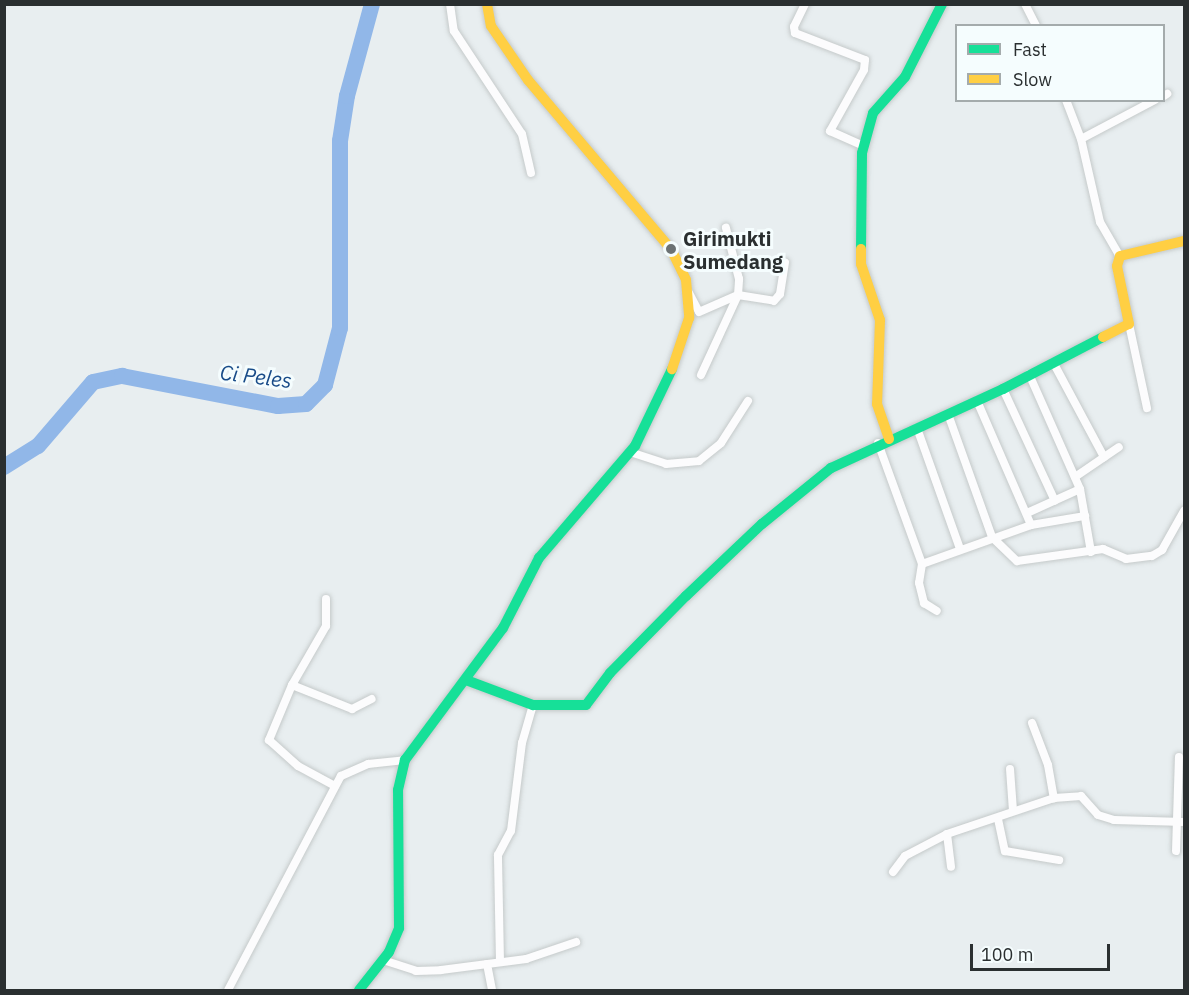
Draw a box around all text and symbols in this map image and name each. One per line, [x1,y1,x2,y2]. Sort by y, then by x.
legend [955,24,1165,102]
text: Fast [1013,38,1047,61]
text: Slow [1013,68,1052,91]
place label: Girimukti Sumedang [683,226,783,273]
marker: Girimukti Sumedang [664,242,678,256]
water label: Ci Peles [219,359,293,393]
scale bar [973,932,1112,970]
text: 100 m [981,943,1033,966]

